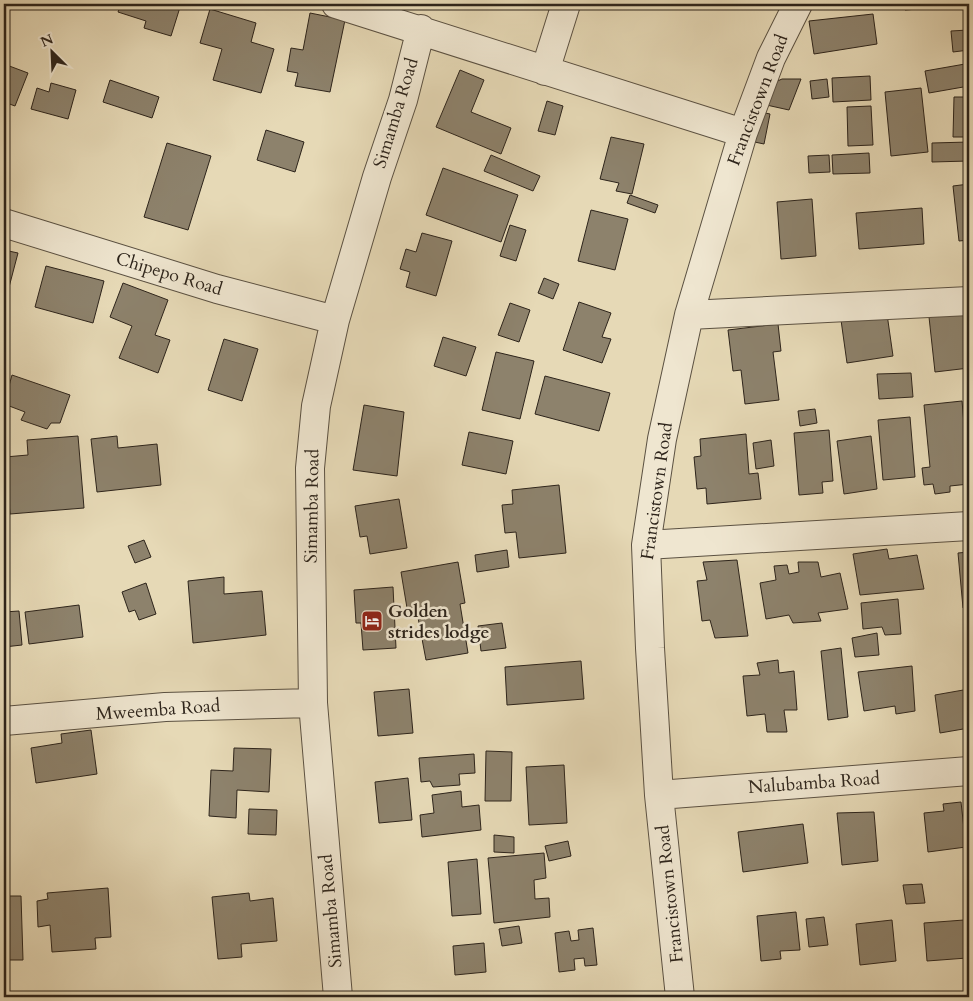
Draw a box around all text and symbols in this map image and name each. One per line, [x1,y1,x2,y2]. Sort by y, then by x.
north arrow [28,28,78,78]
text: N [37,29,56,52]
street label: Francistown Road [721,30,795,169]
street label: Simamba Road [367,54,425,171]
street label: Chipepo Road [113,246,226,302]
street label: Francistown Road [635,420,679,561]
street label: Simamba Road [299,448,326,563]
place label: Golden strides lodge [388,599,490,645]
hotel icon: Golden strides lodge [360,609,384,633]
street label: Mweemba Road [95,693,222,727]
street label: Nalubamba Road [747,766,881,800]
street label: Francistown Road [650,823,690,964]
street label: Simamba Road [314,853,348,969]

